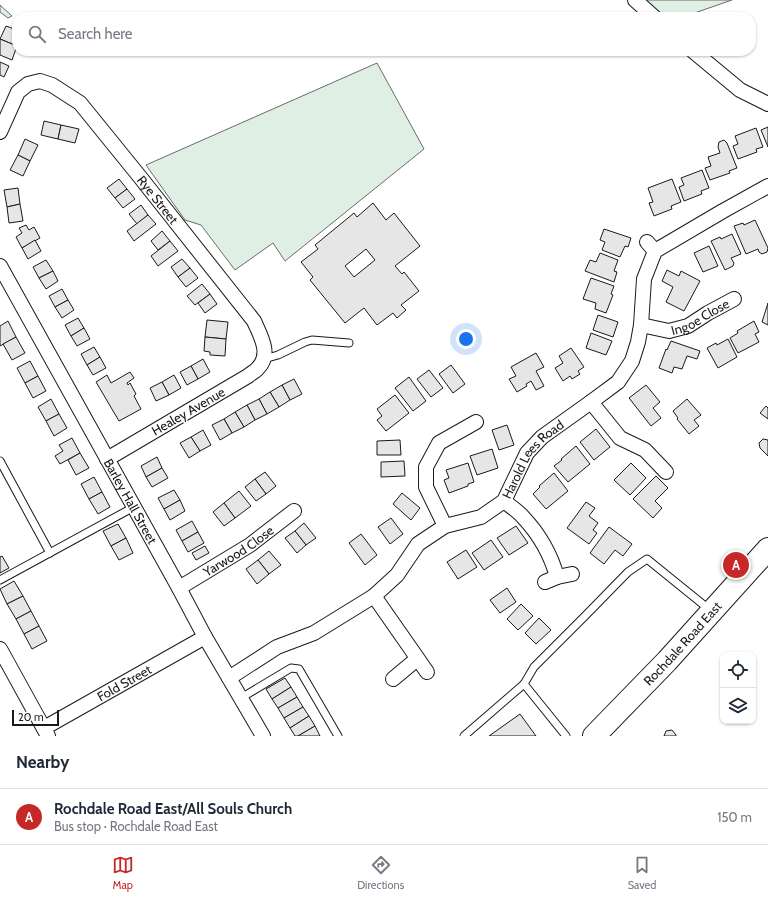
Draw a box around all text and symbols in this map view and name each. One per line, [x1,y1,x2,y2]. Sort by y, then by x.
search box [12,12,756,56]
icon: search [26,23,48,45]
text: Search here [58,25,133,43]
street label: Rye Street [134,172,182,227]
street label: Ingoe Close [669,295,732,338]
your location [456,329,476,349]
street label: Healey Avenue [148,383,228,438]
street label: Harold Lees Road [498,416,567,501]
street label: Barley Hall Street [101,456,161,547]
street label: Yarwood Close [199,522,277,580]
pin: A [723,550,749,580]
street label: Rochdale Road East [640,598,725,689]
map controls [720,652,756,724]
button: locate [720,652,756,688]
street label: Fold Street [94,661,155,704]
button: layers [720,688,756,724]
scale bar [12,708,59,727]
text: 20 m [18,710,44,724]
text: Nearby [16,752,69,772]
text: Rochdale Road East/All Souls Church [54,800,292,818]
text: A [25,809,33,825]
text: 150 m [717,809,752,825]
text: Bus stop · Rochdale Road East [54,818,218,834]
tab: Map [112,854,134,892]
tab: Directions [357,854,404,892]
tab: Saved [628,854,656,892]

